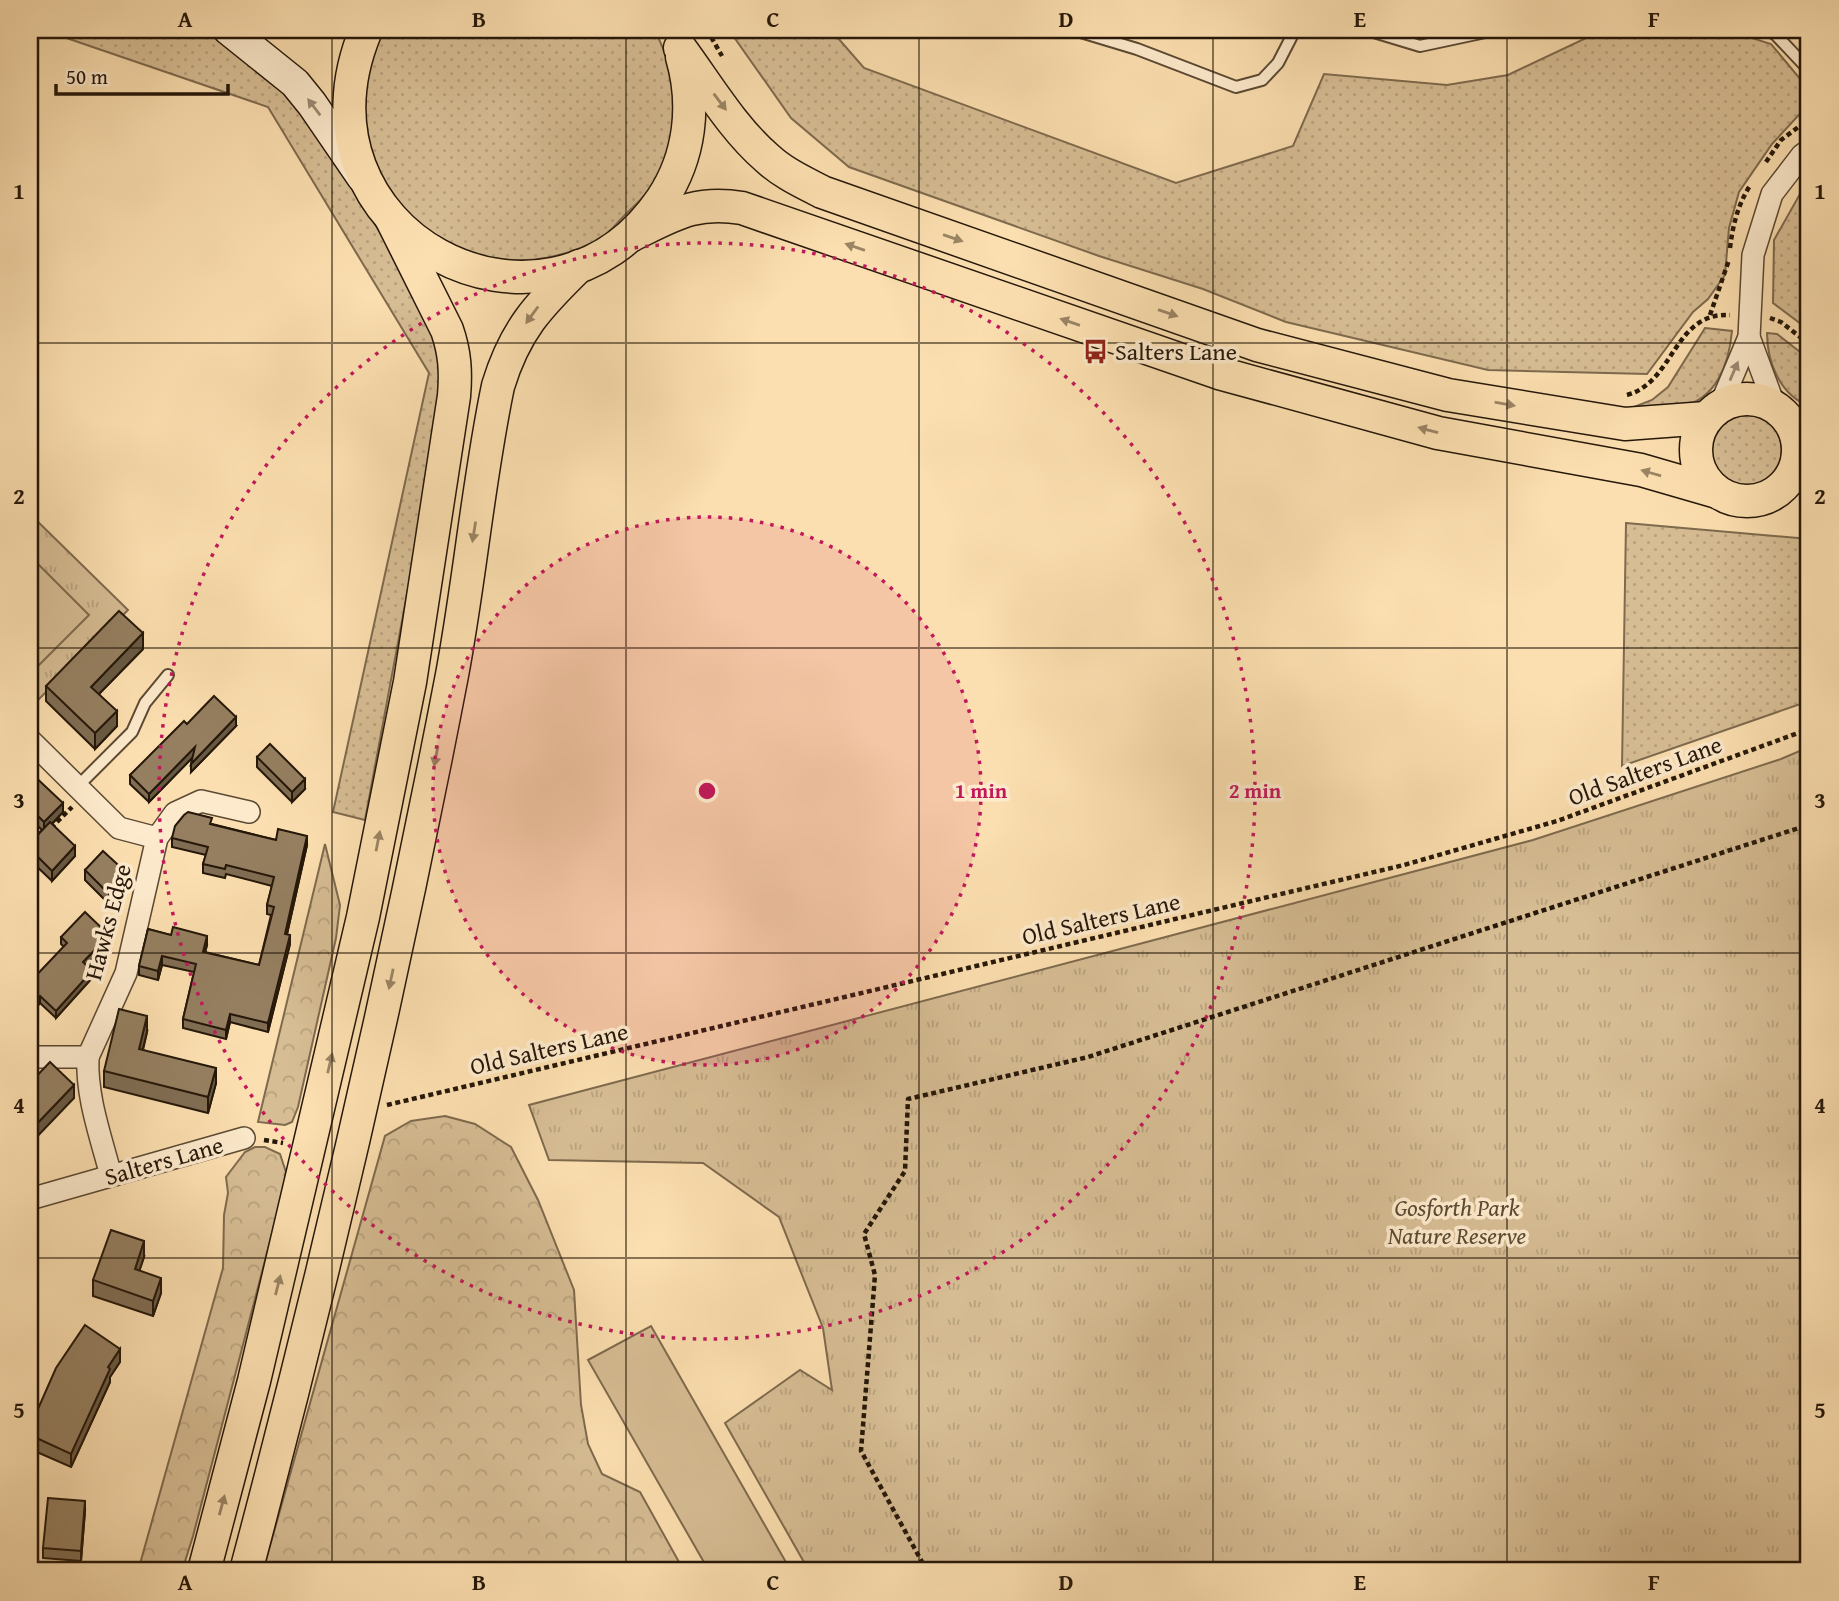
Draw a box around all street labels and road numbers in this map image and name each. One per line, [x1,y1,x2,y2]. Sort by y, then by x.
street label: Old Salters Lane [1563,726,1727,815]
street label: Hawks Edge [75,860,140,984]
street label: Old Salters Lane [1018,883,1183,954]
street label: Old Salters Lane [466,1013,631,1084]
street label: Salters Lane [100,1127,227,1194]

